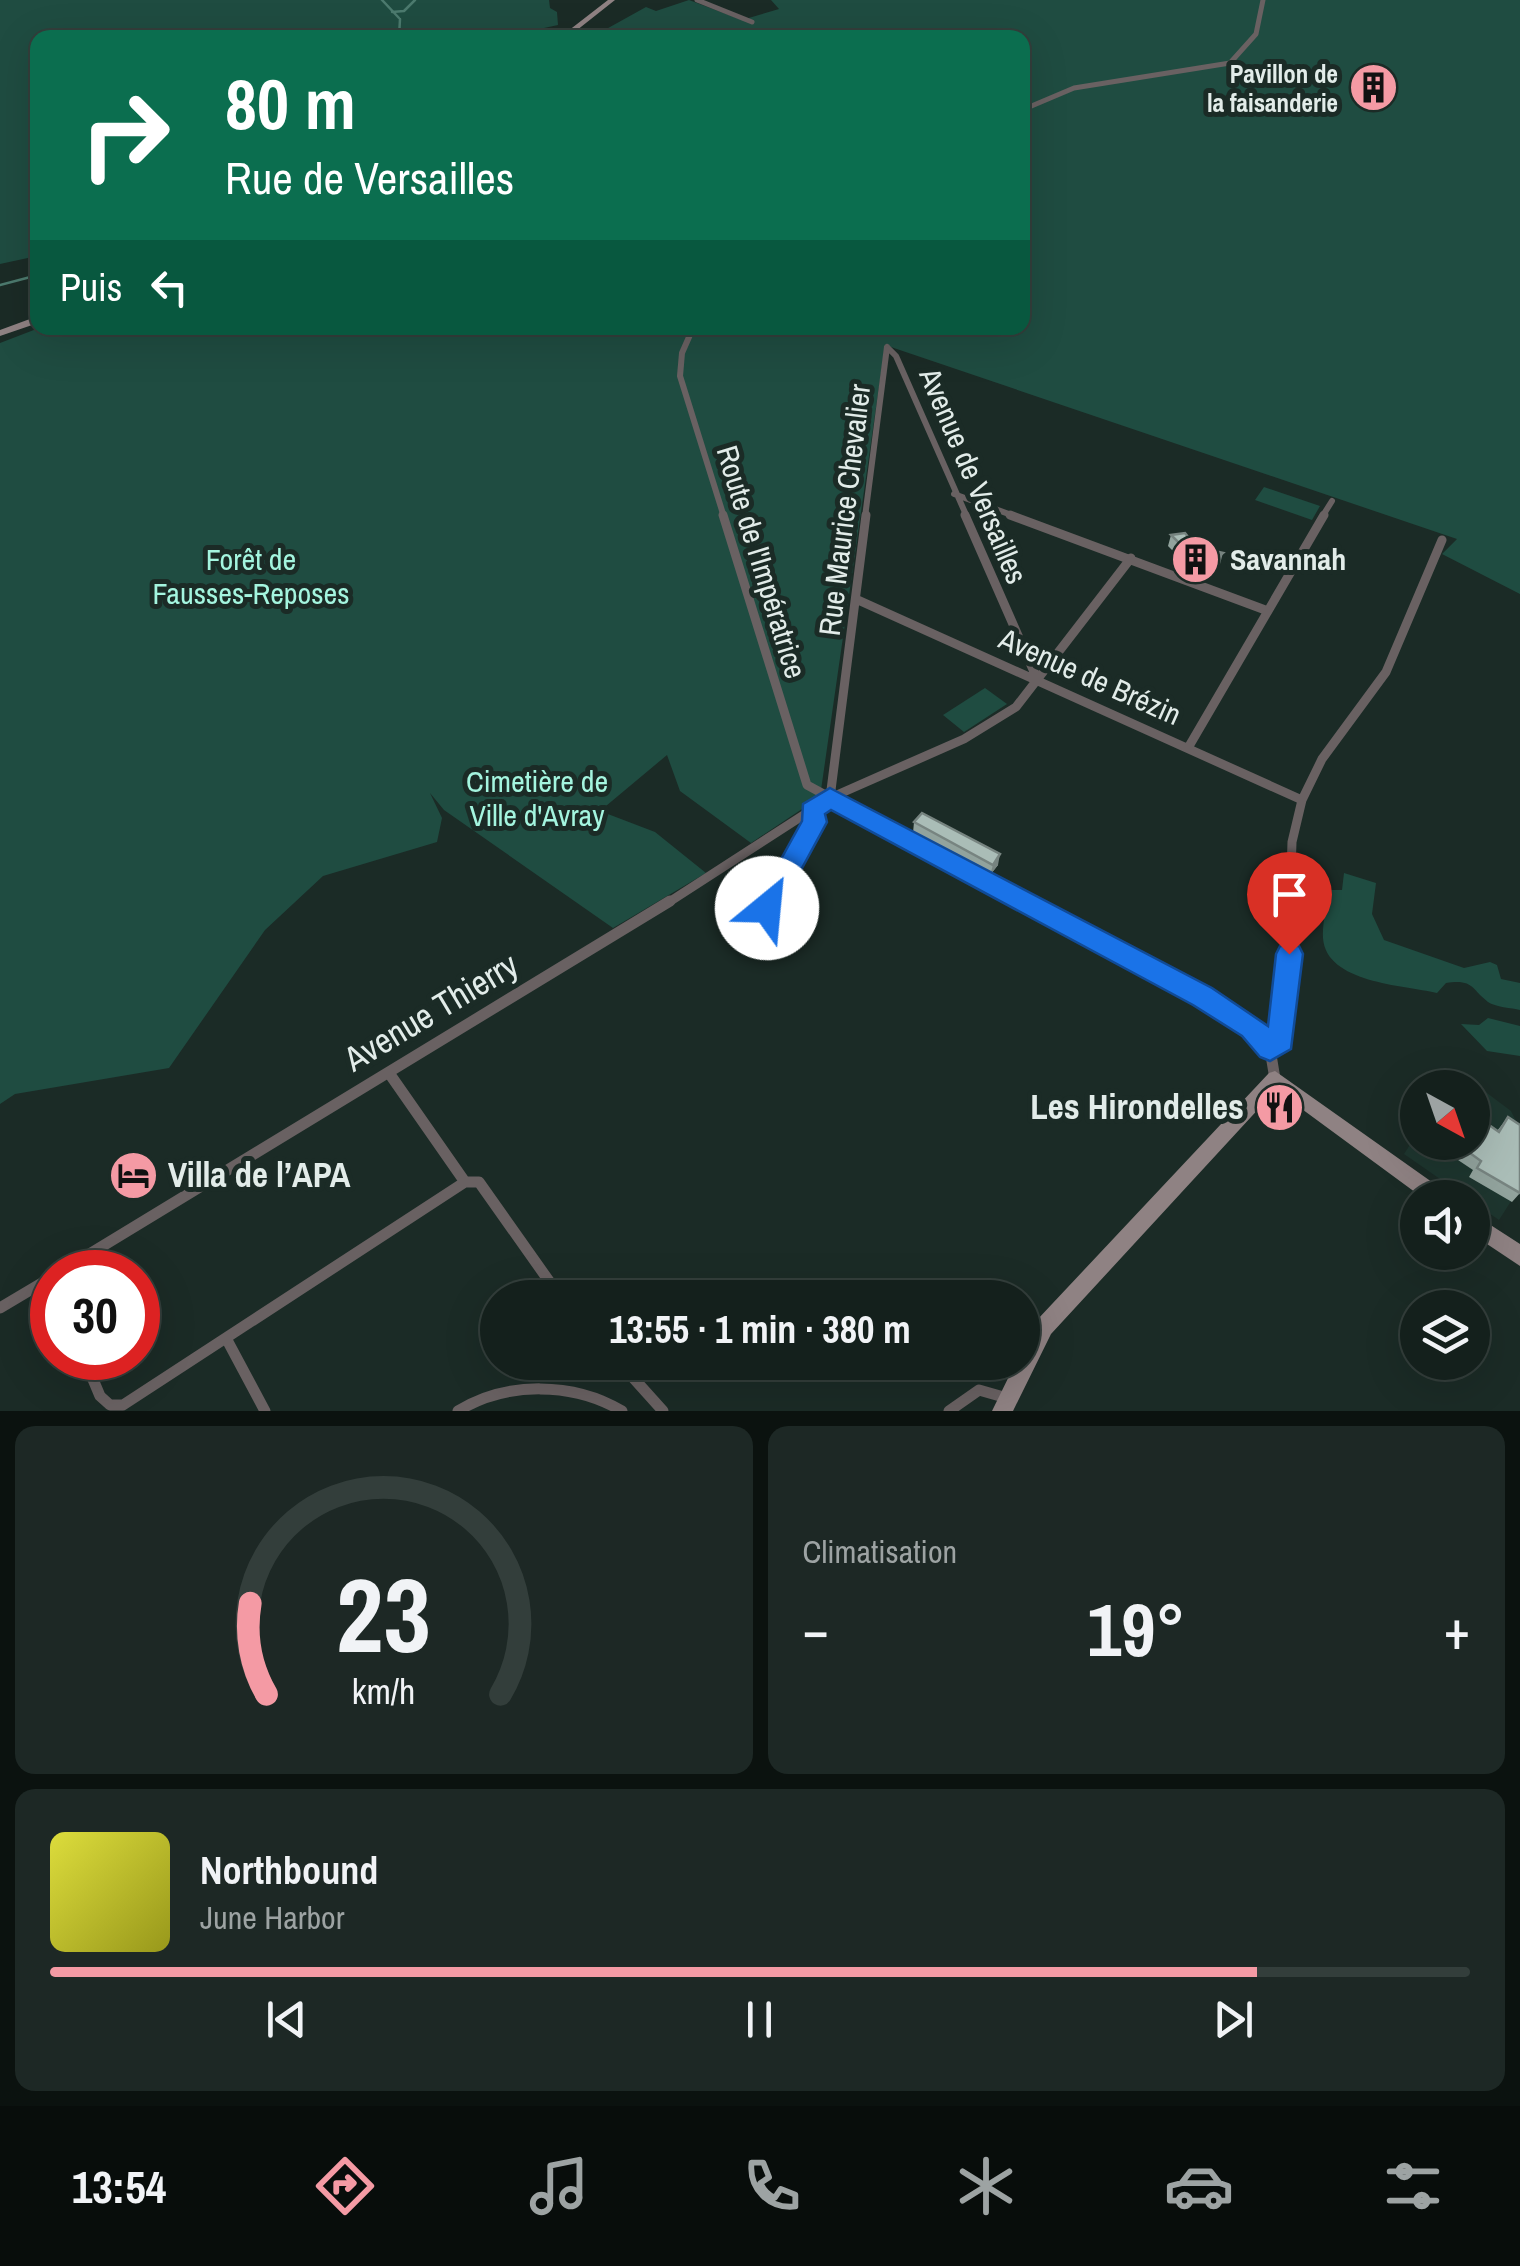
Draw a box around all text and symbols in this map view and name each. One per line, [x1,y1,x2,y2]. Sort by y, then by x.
text: 80 m [225,57,356,151]
place label: Pavillon de la faisanderie [1207,57,1338,120]
building icon: Pavillon de la faisanderie [1347,62,1399,114]
icon: right [60,70,190,200]
text: Rue de Versailles [225,147,514,208]
icon: left [142,260,197,315]
text: Puis [60,262,122,313]
street label: Avenue de Versailles [910,361,1037,590]
street label: Rue Maurice Chevalier [809,381,879,638]
street label: Route de l'Impératrice [708,440,816,683]
building icon: Savannah [1169,534,1221,586]
park label: Forêt de Fausses-Reposes [152,539,350,613]
place label: Savannah [1230,539,1346,579]
street label: Avenue de Brézin [992,618,1188,734]
park label: Cimetière de Ville d'Avray [466,761,608,835]
pin [1247,852,1332,955]
position arrow [715,856,819,960]
icon: arrive [1262,867,1317,922]
street label: Avenue Thierry [334,941,527,1083]
north arrow [1400,1070,1490,1160]
map controls [1400,1070,1490,1380]
restaurant icon: Les Hirondelles [1253,1081,1305,1133]
place label: Les Hirondelles [1030,1083,1244,1130]
hotel icon: Villa de l’APA [107,1149,159,1201]
place label: Villa de l’APA [168,1151,351,1198]
button: sound [1400,1180,1490,1270]
speed limit sign: 30 [30,1250,160,1380]
button: layers [1400,1290,1490,1380]
text: 13:55 · 1 min · 380 m [609,1304,911,1355]
text: Climatisation [803,1530,957,1573]
text: 23 [336,1544,431,1684]
text: 19° [1087,1578,1185,1679]
text: − [803,1592,829,1666]
text: + [1444,1592,1470,1666]
text: km/h [352,1667,416,1715]
text: Northbound [200,1845,378,1896]
text: June Harbor [200,1896,344,1939]
icon: previous [259,1992,314,2047]
icon: pause [732,1992,787,2047]
icon: next [1206,1992,1261,2047]
icon: directions [310,2151,380,2221]
icon: music [524,2151,594,2221]
icon: phone [737,2151,807,2221]
icon: climate [951,2151,1021,2221]
icon: car [1164,2151,1234,2221]
icon: filters [1378,2151,1448,2221]
text: 13:54 [72,2156,166,2217]

